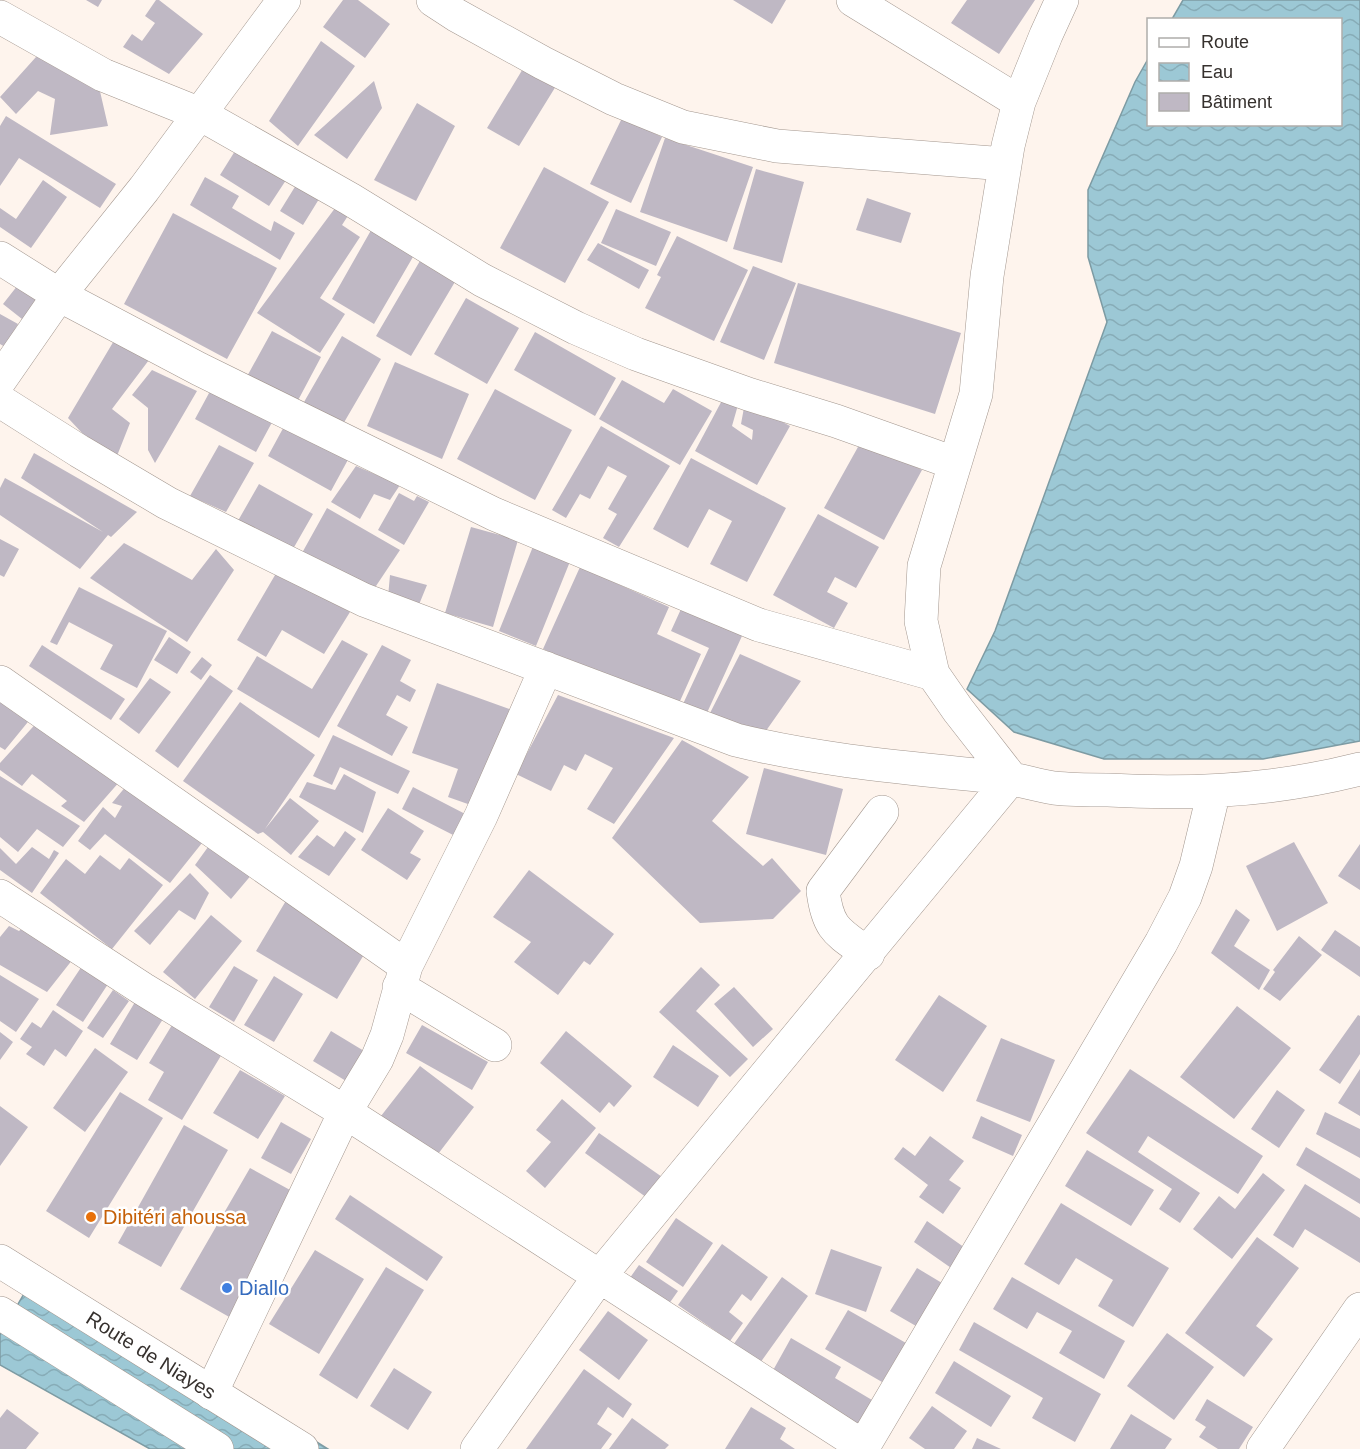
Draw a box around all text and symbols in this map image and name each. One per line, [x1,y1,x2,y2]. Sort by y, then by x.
legend [1147,18,1342,126]
text: Route [1201,32,1249,52]
text: Eau [1201,62,1233,82]
text: Bâtiment [1201,92,1272,112]
place label: Dibitéri ahoussa [103,1206,247,1228]
marker: Dibitéri ahoussa [84,1210,98,1224]
place label: Diallo [239,1277,289,1299]
marker: Diallo [220,1281,234,1295]
street label: Route de Niayes [83,1307,220,1403]

